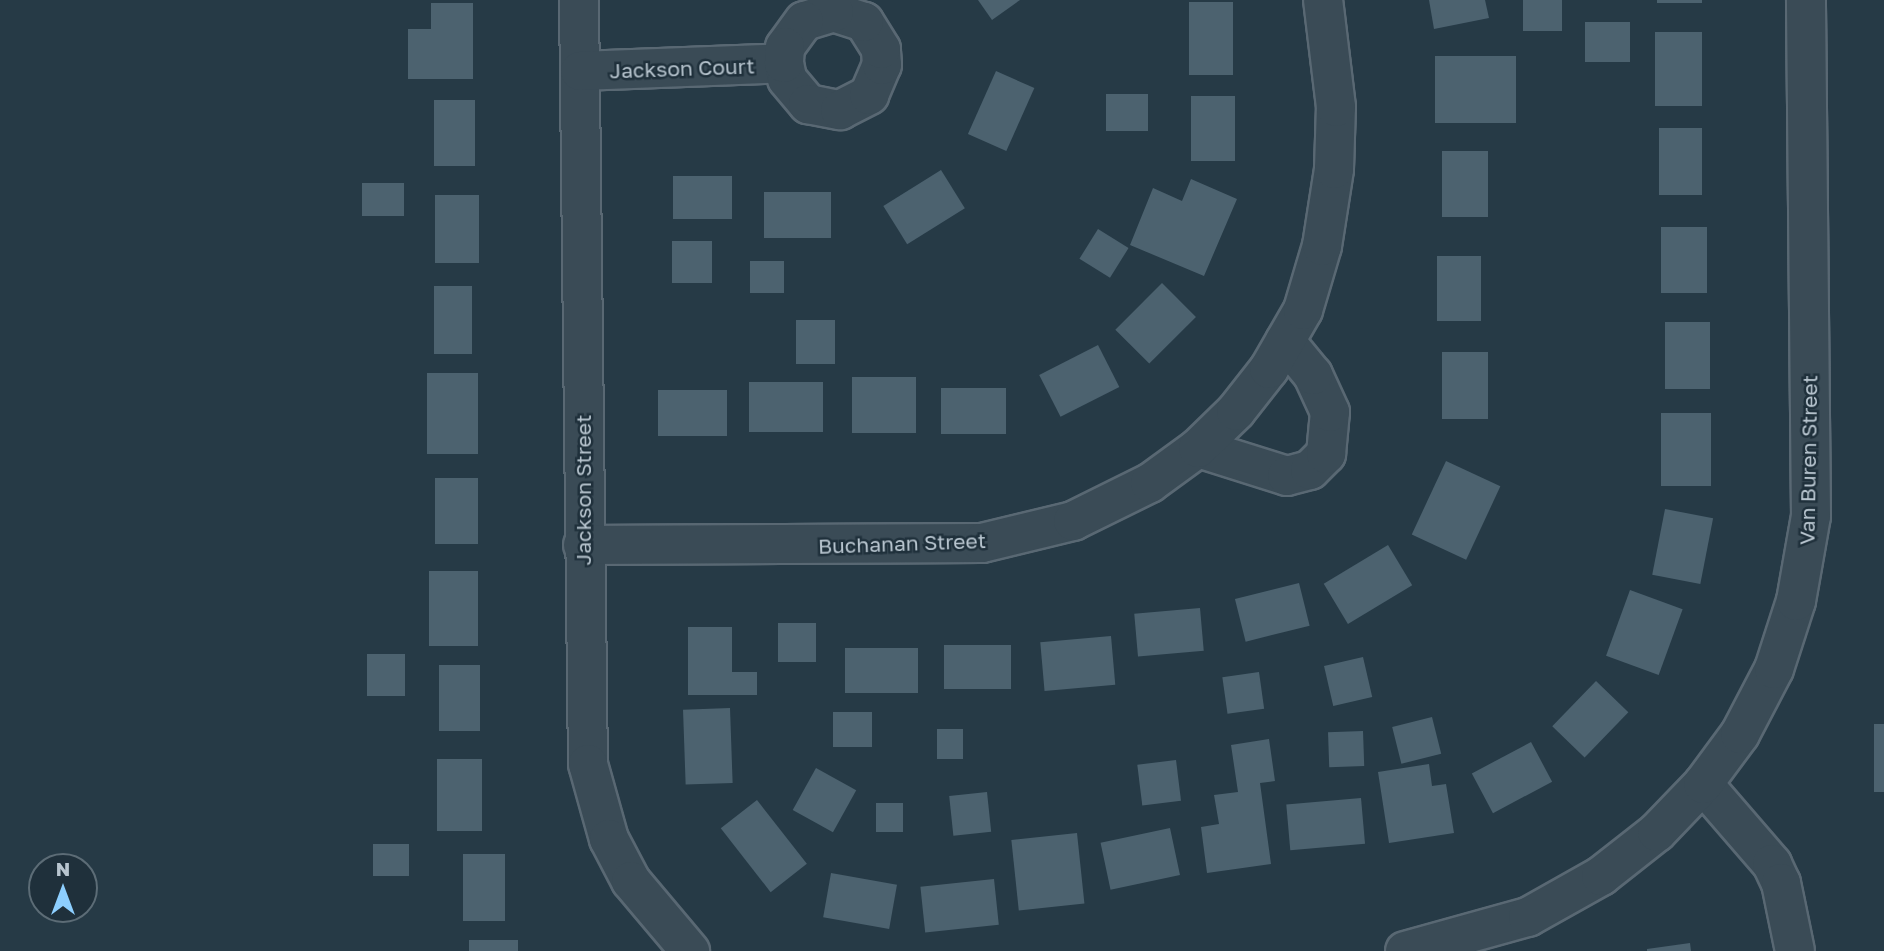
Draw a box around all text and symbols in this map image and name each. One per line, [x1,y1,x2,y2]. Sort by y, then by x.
street label: Jackson Court [609,53,755,83]
street label: Van Buren Street [1794,375,1822,545]
street label: Jackson Street [570,415,596,565]
street label: Buchanan Street [818,527,986,559]
north arrow [28,853,98,923]
text: N [56,857,70,880]

